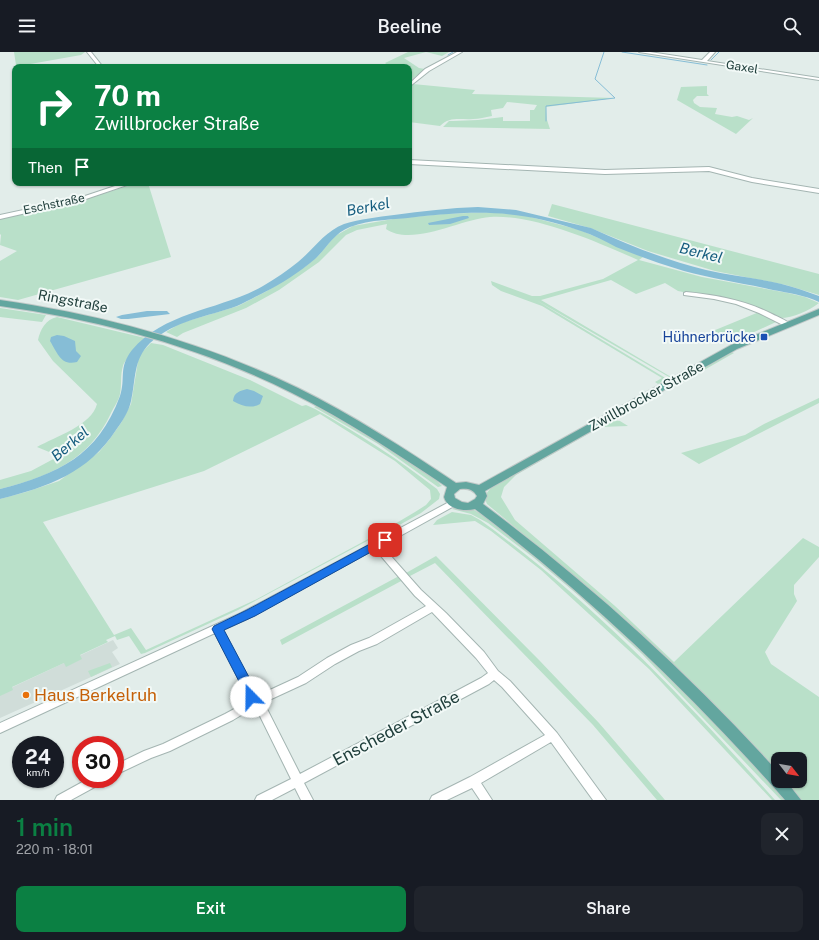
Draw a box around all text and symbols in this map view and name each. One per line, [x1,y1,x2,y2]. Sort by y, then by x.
icon: menu [16,15,38,37]
icon: search [781,15,803,37]
text: Beeline [377,16,442,37]
street label: Gaxel [725,58,759,76]
text: 70 m [94,79,161,112]
icon: right [28,80,80,132]
text: Zwillbrocker Straße [94,113,259,134]
icon: arrive [71,156,93,178]
text: Then [28,159,63,176]
street label: Eschstraße [22,191,86,217]
water label: Berkel [345,194,391,219]
water label: Berkel [678,239,724,266]
street label: Ringstraße [37,286,109,316]
place label: Hühnerbrücke [663,329,756,345]
marker: Hühnerbrücke [759,332,769,342]
street label: Zwillbrocker Straße [586,358,706,434]
water label: Berkel [47,423,92,464]
pin [368,523,402,557]
icon: arrive [374,529,396,551]
position arrow [230,676,272,718]
place label: Haus Berkelruh [34,685,157,705]
street label: Enscheder Straße [329,686,463,770]
marker: Haus Berkelruh [21,690,31,700]
speed limit sign: 30 [72,736,124,788]
text: 24 [25,745,51,769]
north arrow [771,752,807,788]
map controls [771,752,807,788]
text: km/h [26,766,50,778]
text: 1 min [16,813,73,841]
button: close [761,813,803,855]
text: 220 m · 18:01 [16,842,93,857]
button: Exit [16,886,406,932]
button: Share [414,886,803,932]

